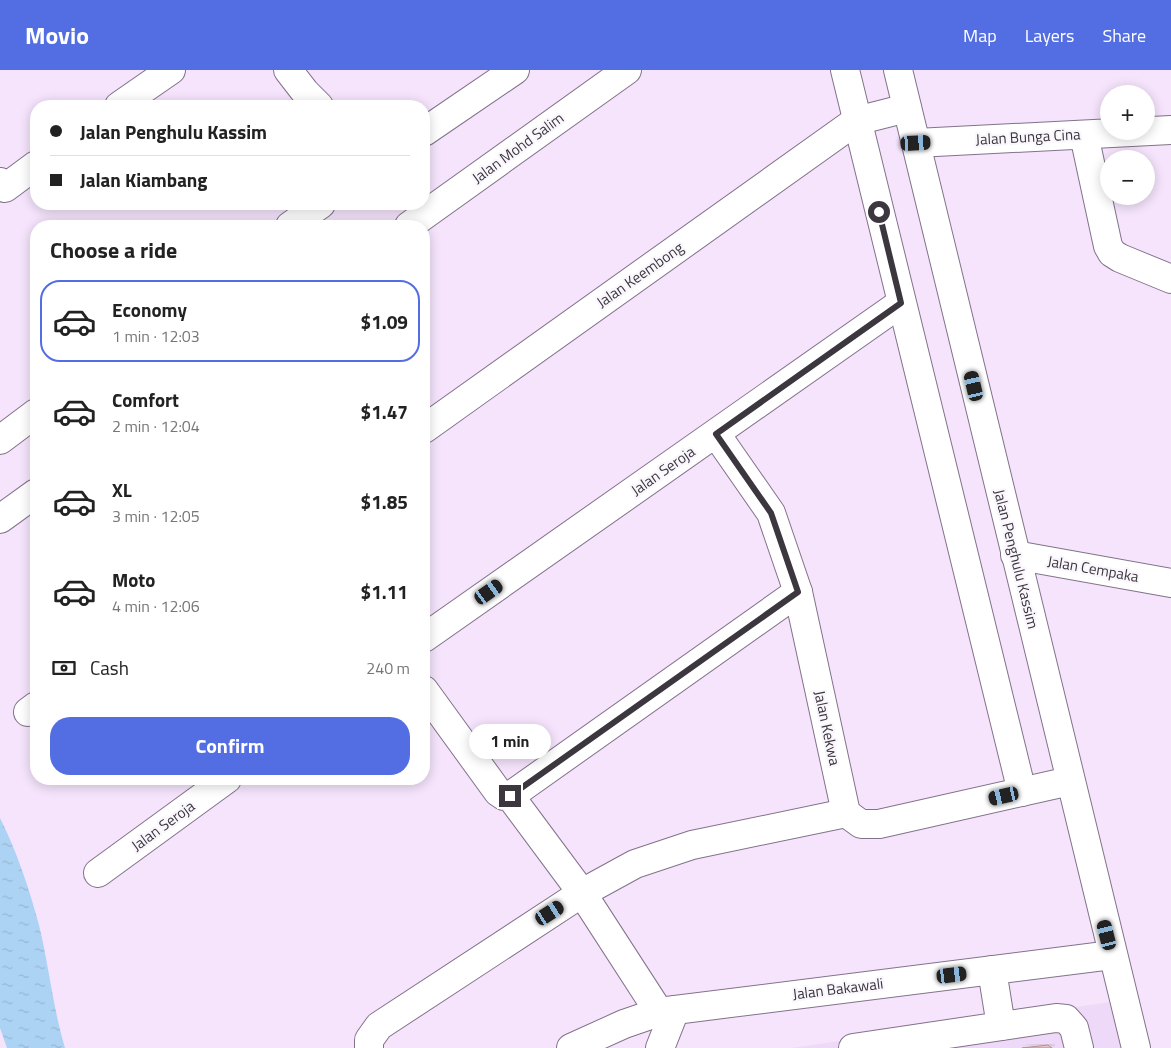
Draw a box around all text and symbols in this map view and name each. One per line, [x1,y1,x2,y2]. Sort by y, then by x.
text: Movio [25,17,89,53]
text: Map [963,22,997,49]
text: Layers [1025,22,1074,49]
text: Share [1102,22,1146,49]
map controls [1100,85,1155,205]
button: + [1100,85,1155,140]
street label: Jalan Mohd Salim [467,106,569,189]
text: Jalan Penghulu Kassim [80,117,267,146]
street label: Jalan Bunga Cina [975,122,1081,151]
car [900,135,931,151]
button: − [1100,150,1155,205]
text: Jalan Kiambang [80,165,208,194]
route start [868,201,890,223]
text: Choose a ride [50,233,177,267]
street label: Jalan Keembong [591,236,688,313]
text: Economy [112,295,187,324]
icon: car [52,299,97,344]
text: $1.09 [361,307,408,336]
text: 1 min · 12:03 [112,324,200,348]
car [963,370,984,402]
text: Comfort [112,385,179,414]
icon: car [52,389,97,434]
text: $1.47 [361,397,408,426]
text: 2 min · 12:04 [112,414,200,438]
street label: Jalan Seroja [626,440,700,501]
text: XL [112,475,132,504]
icon: car [52,479,97,524]
text: $1.85 [361,487,408,516]
street label: Jalan Penghulu Kassim [988,487,1045,631]
text: 3 min · 12:05 [112,504,200,528]
street label: Jalan Cempaka [1046,549,1141,588]
text: Moto [112,565,155,594]
icon: car [52,569,97,614]
text: $1.11 [361,577,408,606]
car [472,577,505,607]
text: 4 min · 12:06 [112,594,200,618]
text: Cash [90,653,129,682]
icon: cash [50,654,78,682]
text: 240 m [366,656,410,680]
street label: Jalan Kekwa [808,688,847,768]
button: Confirm [50,717,410,775]
callout: 1 min [469,724,551,758]
text: 1 min [491,729,529,753]
route end [499,785,521,807]
car [987,785,1020,807]
street label: Jalan Seroja [126,794,200,857]
car [533,899,566,927]
car [1096,919,1117,951]
car [936,966,967,984]
street label: Jalan Bakawali [791,972,885,1005]

